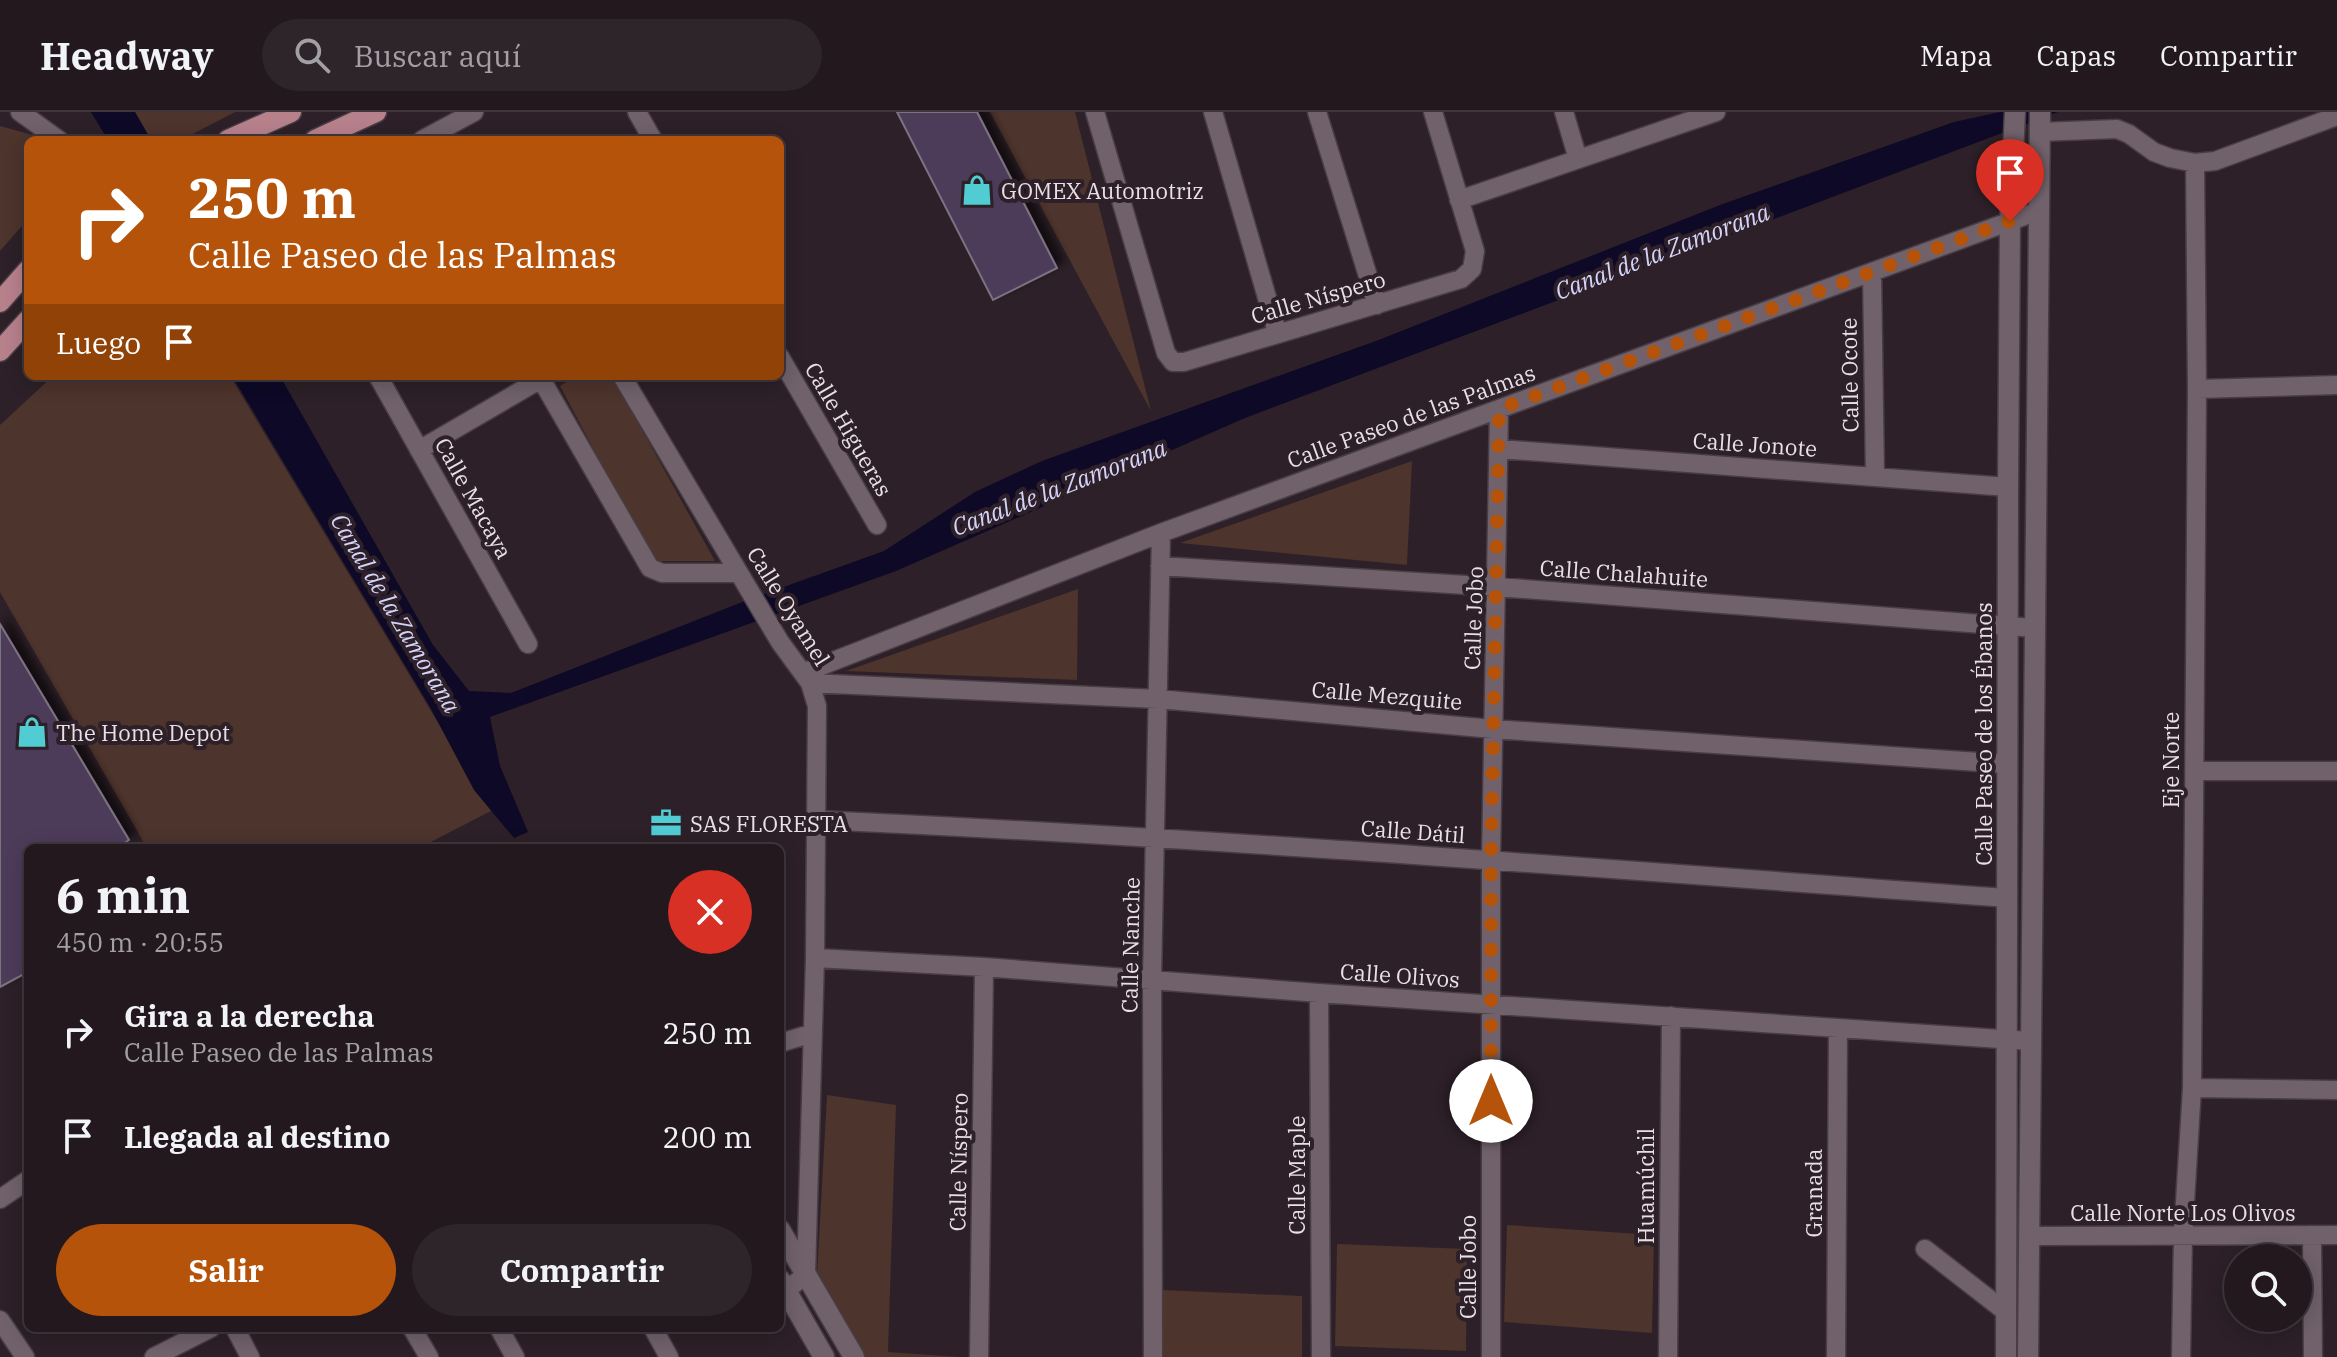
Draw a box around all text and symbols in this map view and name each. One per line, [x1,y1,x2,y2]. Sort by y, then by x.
search box [262,19,822,91]
text: Headway [40,31,214,80]
icon: search [290,33,334,77]
text: Buscar aquí [354,36,521,75]
text: Mapa [1920,37,1993,74]
text: Capas [2037,37,2116,74]
text: Compartir [2160,37,2297,74]
pin [1976,139,2044,221]
icon: arrive [1988,151,2032,195]
text: 250 m [188,161,356,233]
icon: right [56,168,160,272]
shop icon: GOMEX Automotriz [960,173,994,207]
place label: GOMEX Automotriz [1001,176,1204,205]
water label: Canal de la Zamorana [1550,195,1774,307]
text: Calle Paseo de las Palmas [188,231,617,278]
street label: Calle Níspero [1247,264,1389,330]
street label: Calle Ocote [1833,317,1865,433]
icon: arrive [157,320,201,364]
text: Luego [56,323,141,362]
street label: Calle Higueras [799,357,899,501]
street label: Calle Paseo de las Palmas [1283,358,1539,474]
street label: Calle Jonote [1692,425,1818,463]
water label: Canal de la Zamorana [947,431,1171,543]
street label: Calle Macaya [429,432,519,564]
water label: Canal de la Zamorana [324,507,468,719]
street label: Calle Oyamel [741,541,837,671]
street label: Calle Chalahuite [1539,553,1709,593]
street label: Calle Jobo [1457,565,1489,671]
street label: Calle Paseo de los Ébanos [1969,602,1998,866]
street label: Calle Mezquite [1310,674,1464,716]
street label: Eje Norte [2156,712,2185,808]
shop icon: The Home Depot [15,715,49,749]
place label: The Home Depot [56,718,230,747]
office icon: SAS FLORESTA [649,806,683,840]
place label: SAS FLORESTA [690,809,848,838]
street label: Calle Dátil [1360,813,1466,849]
text: 6 min [56,864,190,926]
button: close [668,870,752,954]
street label: Calle Nanche [1114,877,1146,1013]
text: 450 m · 20:55 [56,925,224,959]
street label: Calle Olivos [1339,956,1461,994]
text: Gira a la derecha [124,996,375,1035]
icon: right [56,1010,100,1054]
text: 250 m [662,1013,752,1052]
text: Calle Paseo de las Palmas [124,1035,434,1069]
position arrow [1449,1059,1533,1143]
street label: Calle Níspero [942,1092,974,1232]
icon: arrive [56,1114,100,1158]
street label: Calle Maple [1282,1115,1311,1235]
text: Llegada al destino [124,1117,390,1156]
text: 200 m [662,1117,752,1156]
street label: Huamúchil [1631,1128,1660,1244]
street label: Granada [1799,1148,1828,1238]
street label: Calle Norte Los Olivos [2070,1198,2296,1227]
street label: Calle Jobo [1453,1215,1482,1319]
button: Salir [56,1224,396,1316]
button: Compartir [412,1224,752,1316]
map controls [2224,1244,2312,1332]
button: search [2224,1244,2312,1332]

